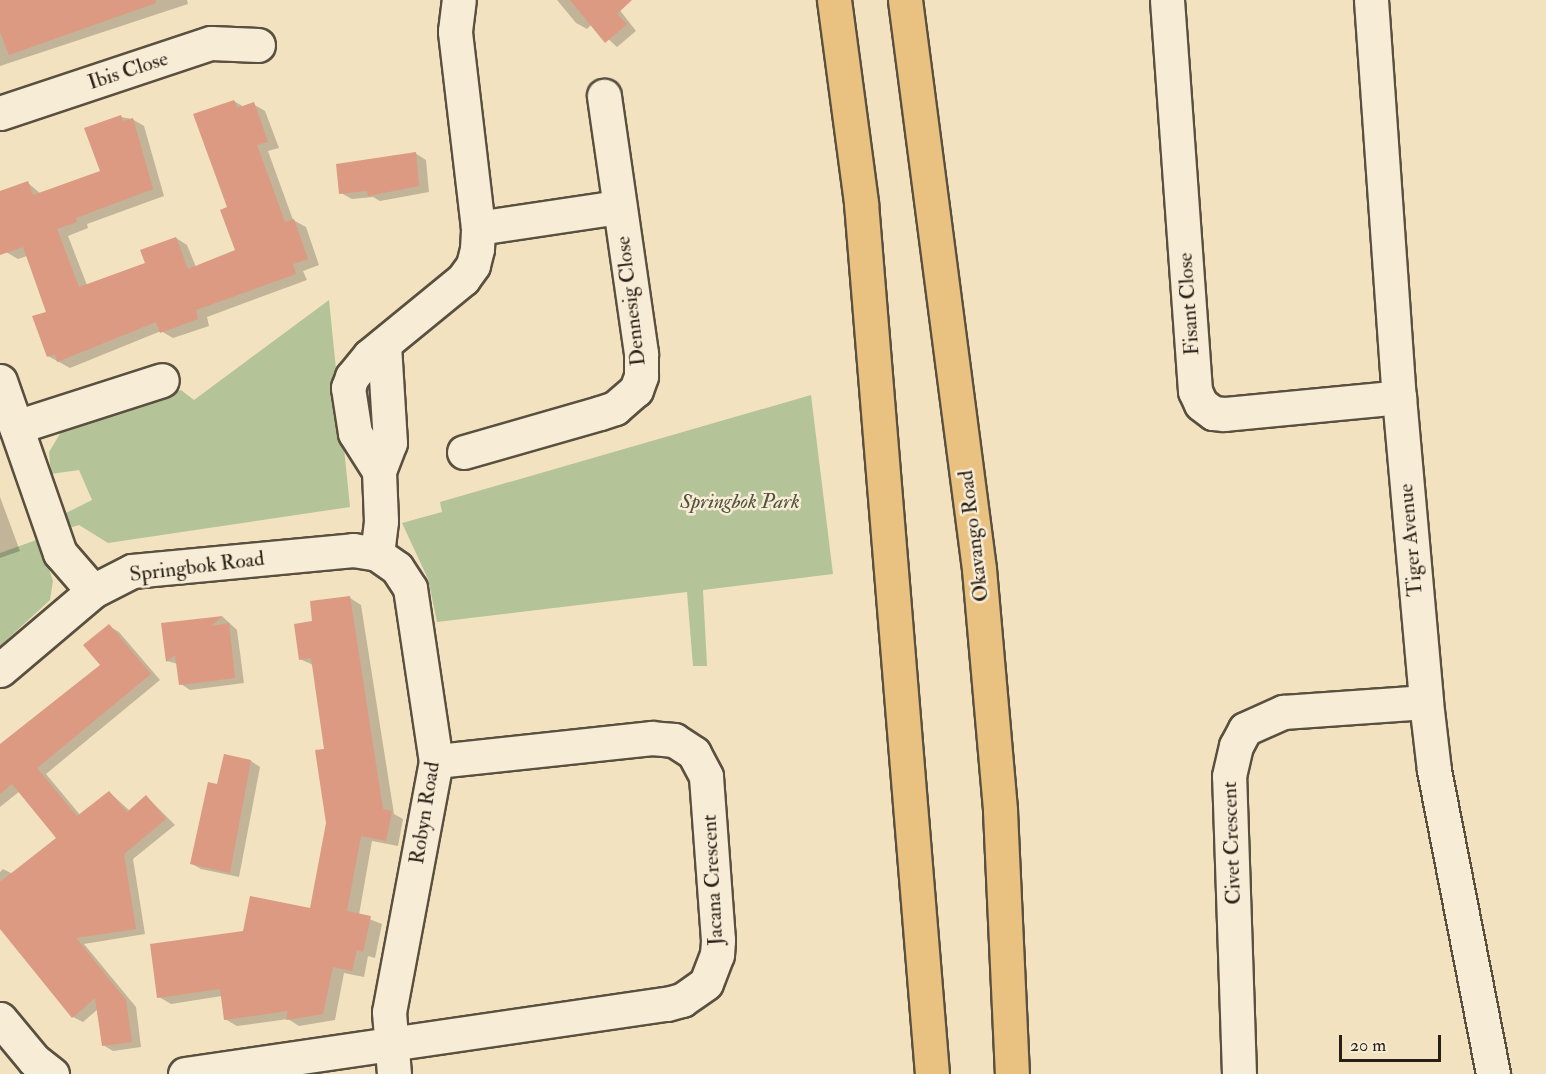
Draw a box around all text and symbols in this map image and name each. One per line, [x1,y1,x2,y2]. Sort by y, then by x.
street label: Ibis Close [85,46,171,96]
street label: Dennesig Close [611,235,651,367]
street label: Fisant Close [1173,252,1205,356]
street label: Okavango Road [953,469,995,603]
street label: Tiger Avenue [1394,483,1428,597]
park label: Springbok Park [680,489,800,515]
street label: Springbok Road [128,546,266,588]
street label: Robyn Road [404,760,446,866]
street label: Civet Crescent [1217,781,1247,905]
street label: Jacana Crescent [697,814,729,946]
scale bar [1342,1023,1444,1061]
text: 20 m [1350,1034,1386,1057]

